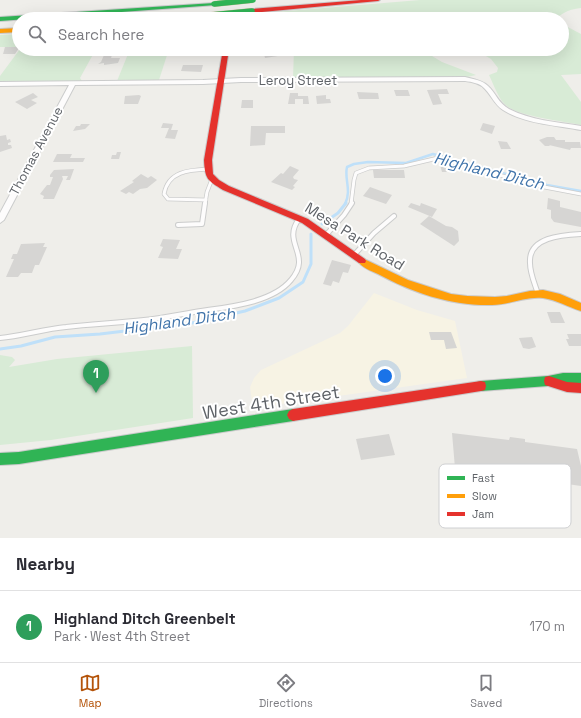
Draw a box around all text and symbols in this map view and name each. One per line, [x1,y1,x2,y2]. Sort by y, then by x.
search box [12,12,569,56]
icon: search [26,23,48,45]
text: Search here [58,25,144,44]
street label: Leroy Street [259,72,337,89]
street label: Thomas Avenue [5,104,67,198]
water label: Highland Ditch [432,147,547,195]
street label: Mesa Park Road [302,198,408,274]
water label: Highland Ditch [122,303,237,339]
pin: 1 [83,360,109,393]
your location [375,366,395,386]
street label: West 4th Street [201,380,341,424]
legend [439,464,571,528]
text: Fast [472,471,495,485]
text: Slow [472,489,497,503]
text: Jam [472,507,494,521]
text: Nearby [16,553,75,575]
text: Highland Ditch Greenbelt [54,609,236,628]
text: 1 [26,618,32,635]
text: 170 m [529,618,565,635]
text: Park · West 4th Street [54,628,190,645]
tab: Map [79,672,102,710]
tab: Directions [259,672,313,710]
tab: Saved [470,672,502,710]

